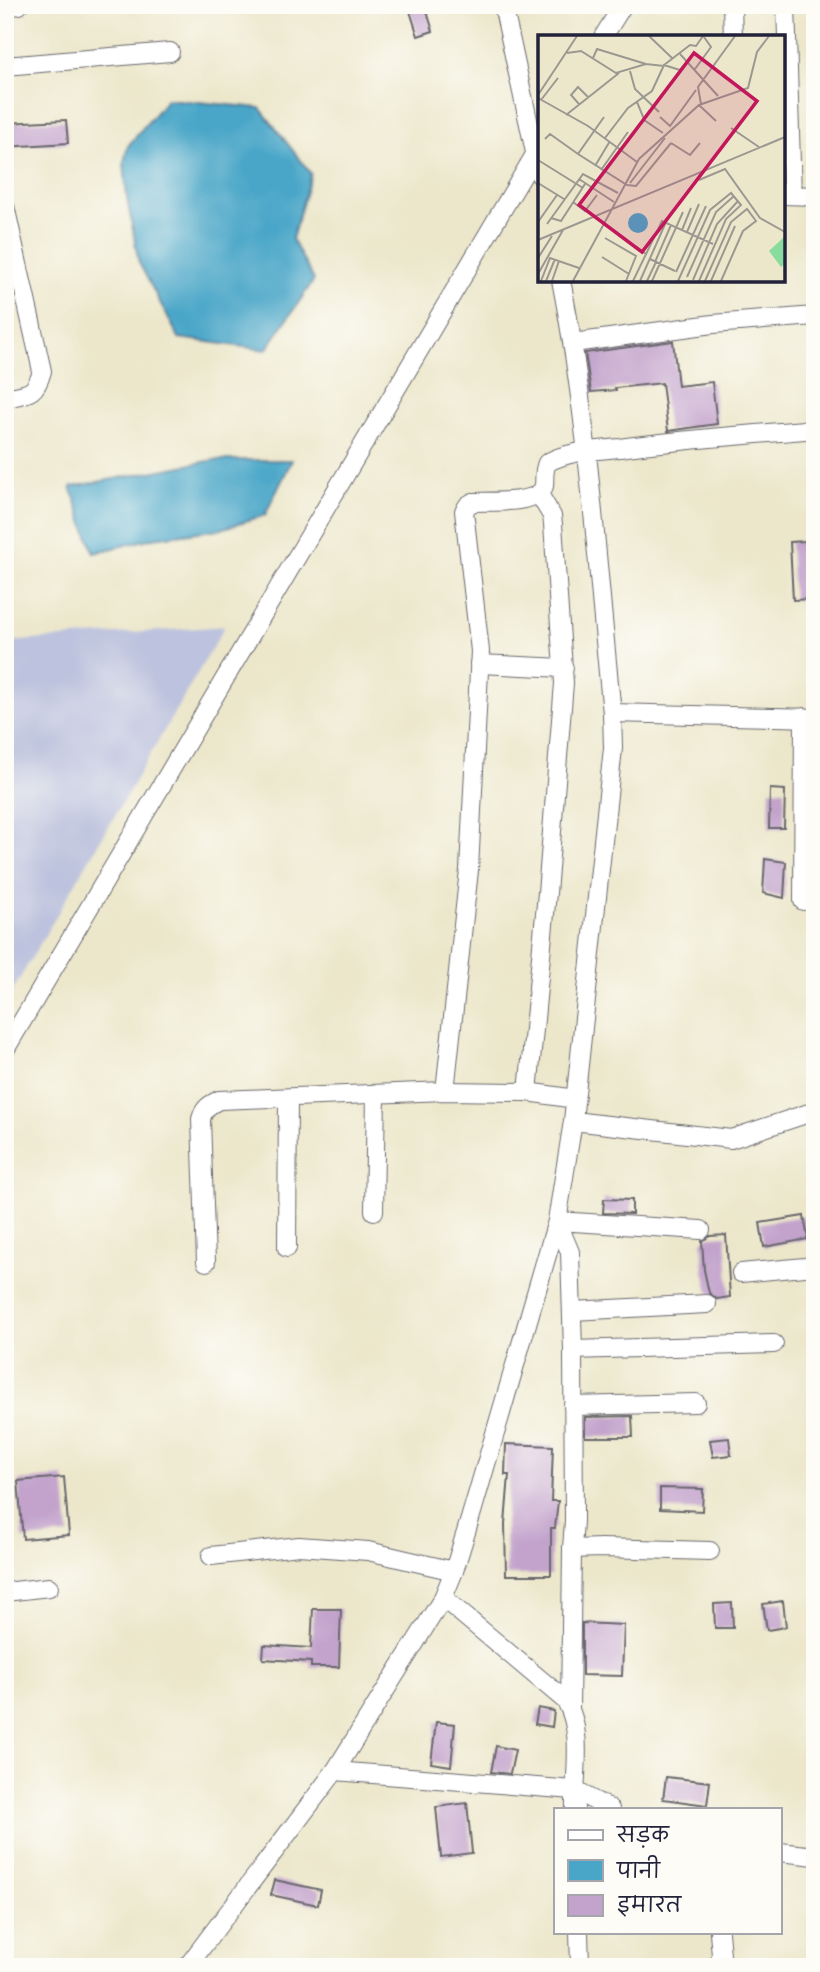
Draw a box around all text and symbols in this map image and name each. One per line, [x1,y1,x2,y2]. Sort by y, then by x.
inset map [538,35,785,282]
legend [554,1808,782,1934]
text: सड़क [616,1821,670,1850]
text: पानी [616,1855,662,1886]
text: इमारत [617,1891,683,1920]

